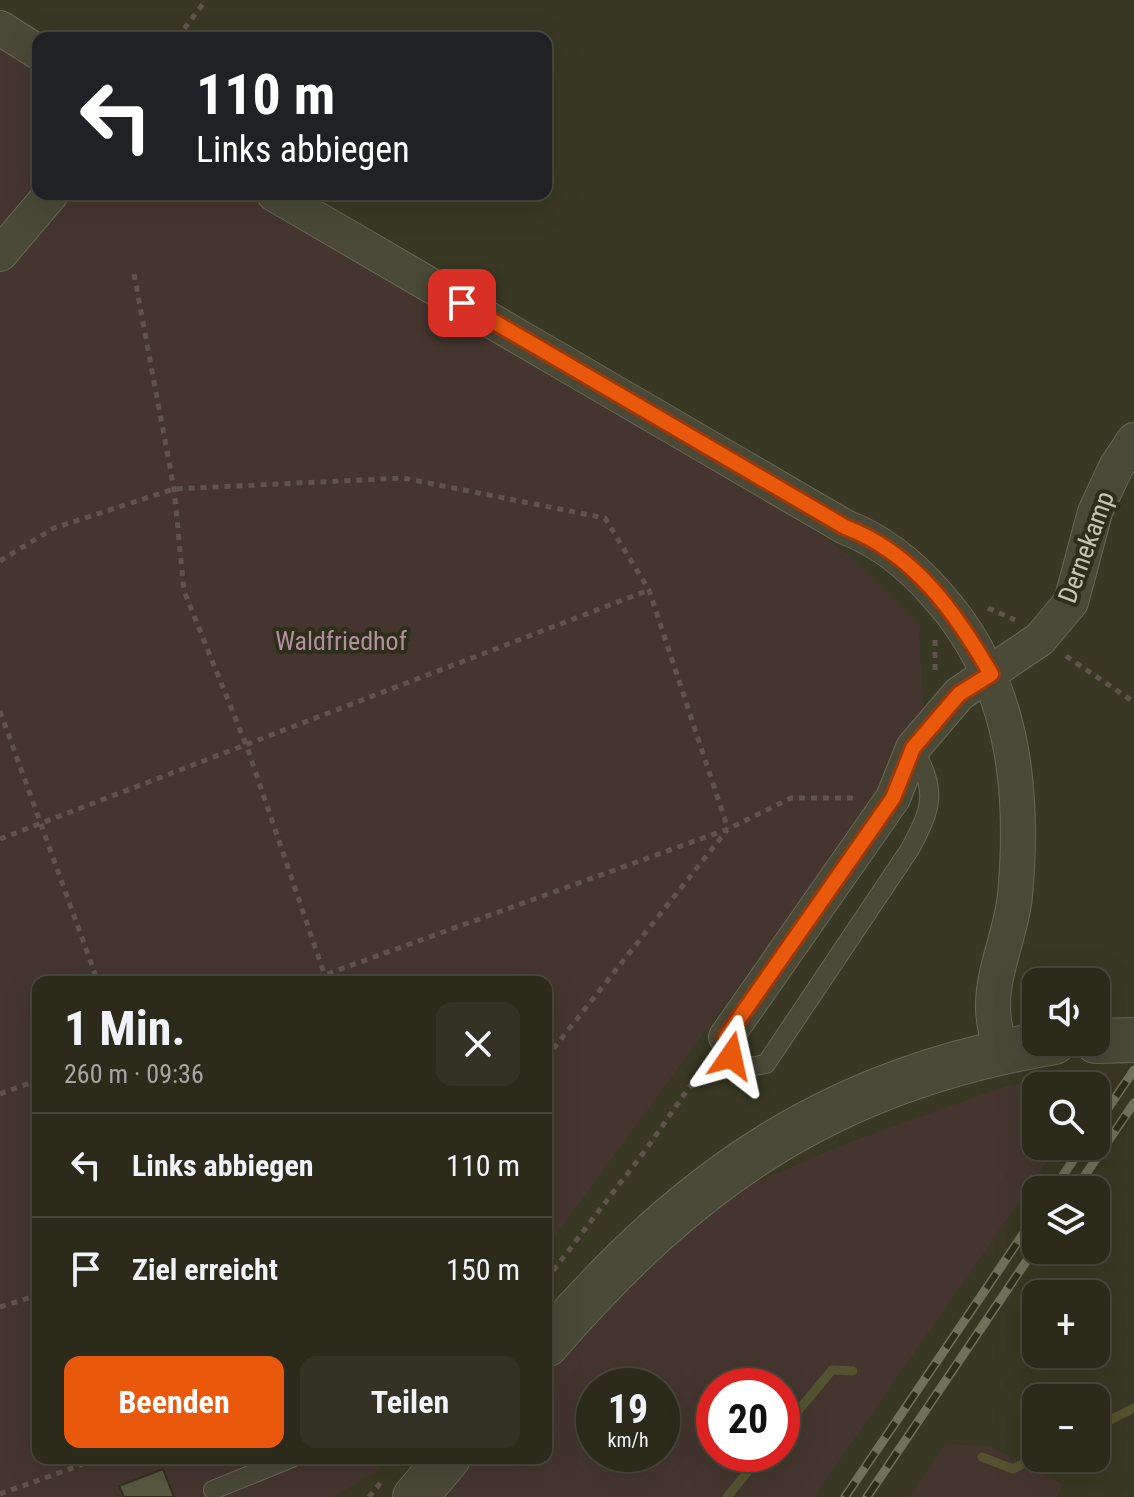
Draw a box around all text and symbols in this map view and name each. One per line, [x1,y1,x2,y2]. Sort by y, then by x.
text: 110 m [196,62,335,128]
icon: left [64,64,168,168]
text: Links abbiegen [196,129,410,171]
pin [428,269,496,337]
icon: arrive [440,281,484,325]
street label: Dernekamp [1052,487,1120,607]
park label: Waldfriedhof [275,626,407,656]
map controls [1022,968,1110,1472]
button: sound [1022,968,1110,1056]
text: 1 Min. [64,1000,185,1057]
button: close [436,1002,520,1086]
position arrow [689,1014,773,1098]
text: 260 m · 09:36 [64,1059,204,1089]
button: search [1022,1072,1110,1160]
icon: left [64,1143,108,1187]
text: Links abbiegen [132,1148,314,1183]
text: 110 m [446,1148,520,1183]
button: layers [1022,1176,1110,1264]
icon: arrive [64,1247,108,1291]
text: Ziel erreicht [132,1252,278,1287]
text: 150 m [446,1252,520,1287]
button: + [1022,1280,1110,1368]
button: Beenden [64,1356,284,1448]
button: Teilen [300,1356,520,1448]
speed limit sign: 20 [696,1368,800,1472]
button: − [1022,1384,1110,1472]
text: 19 [608,1386,648,1433]
text: km/h [607,1428,649,1452]

